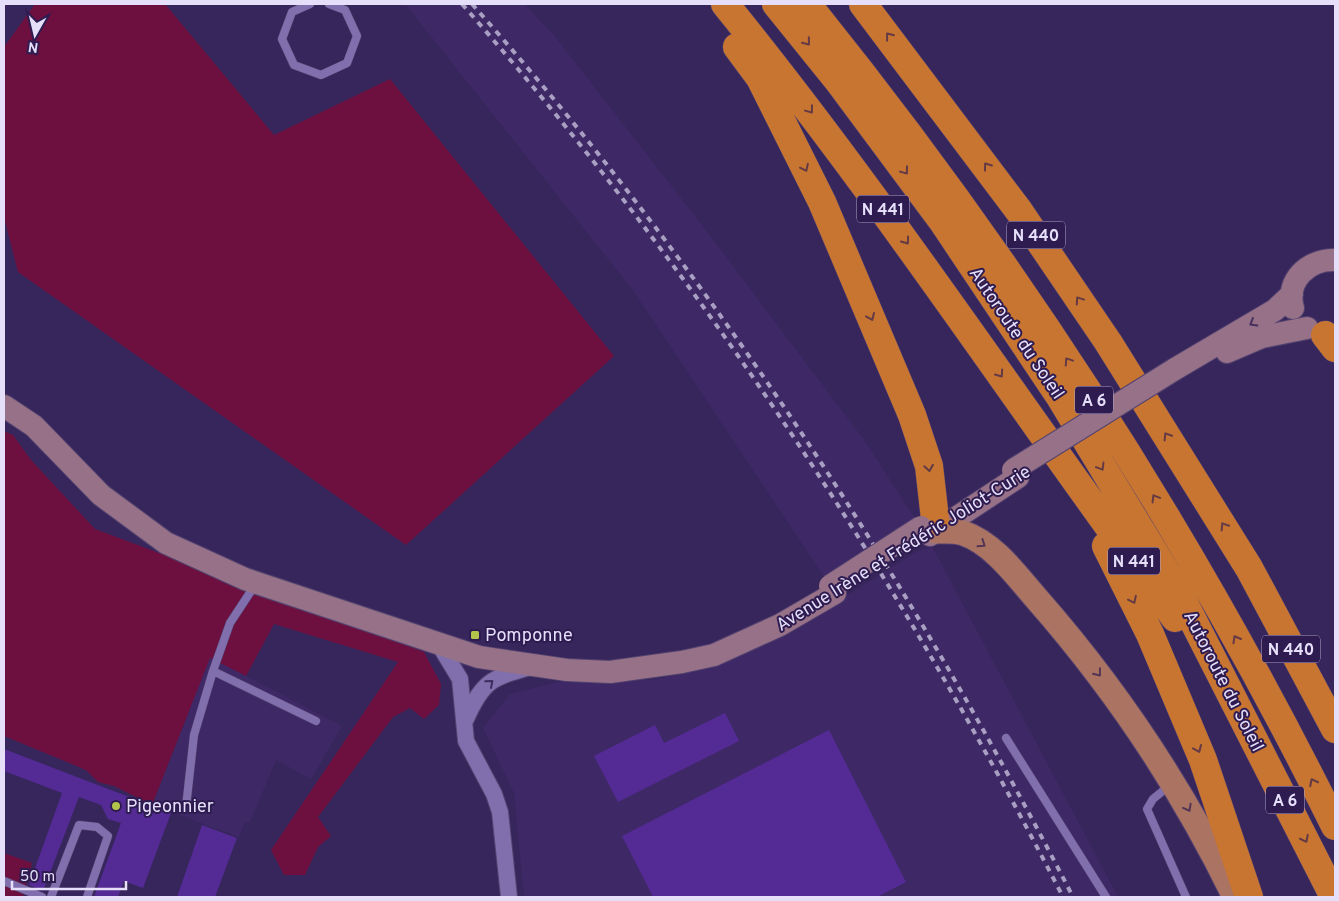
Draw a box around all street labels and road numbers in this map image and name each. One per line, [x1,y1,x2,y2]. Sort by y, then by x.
road number: N 441 [857,195,909,222]
road number: N 440 [1007,222,1065,248]
street label: Autoroute du Soleil [963,263,1069,404]
road number: A 6 [1075,386,1113,414]
street label: Avenue Irène et Frédéric Joliot-Curie [772,461,1035,637]
road number: N 441 [1108,548,1160,574]
street label: Autoroute du Soleil [1177,607,1268,756]
road number: N 440 [1262,636,1320,662]
road number: A 6 [1266,786,1304,814]

